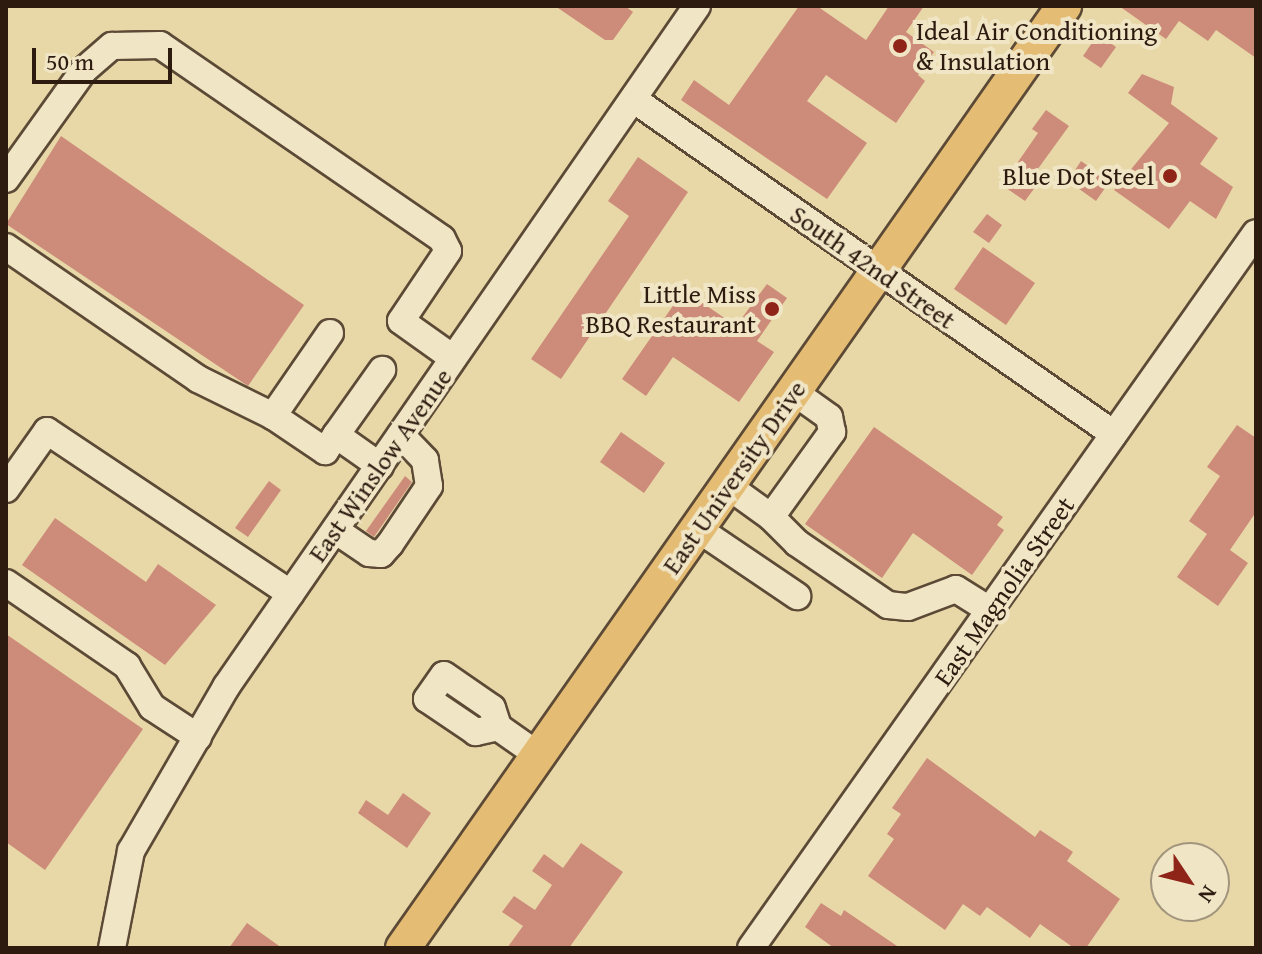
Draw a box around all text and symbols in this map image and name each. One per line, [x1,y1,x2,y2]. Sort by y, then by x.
place label: Ideal Air Conditioning & Insulation [916,15,1157,76]
scale bar [36,32,176,82]
marker: Ideal Air Conditioning & Insulation [891,37,909,55]
text: 50 m [46,44,94,79]
place label: Blue Dot Steel [1002,160,1154,192]
marker: Blue Dot Steel [1161,167,1179,185]
street label: South 42nd Street [784,198,962,336]
place label: Little Miss BBQ Restaurant [585,278,756,340]
marker: Little Miss BBQ Restaurant [763,300,781,318]
street label: East Winslow Avenue [301,362,459,568]
street label: East University Drive [656,374,812,580]
street label: East Magnolia Street [927,491,1081,691]
north arrow [1150,842,1230,922]
text: N [1191,879,1225,910]

